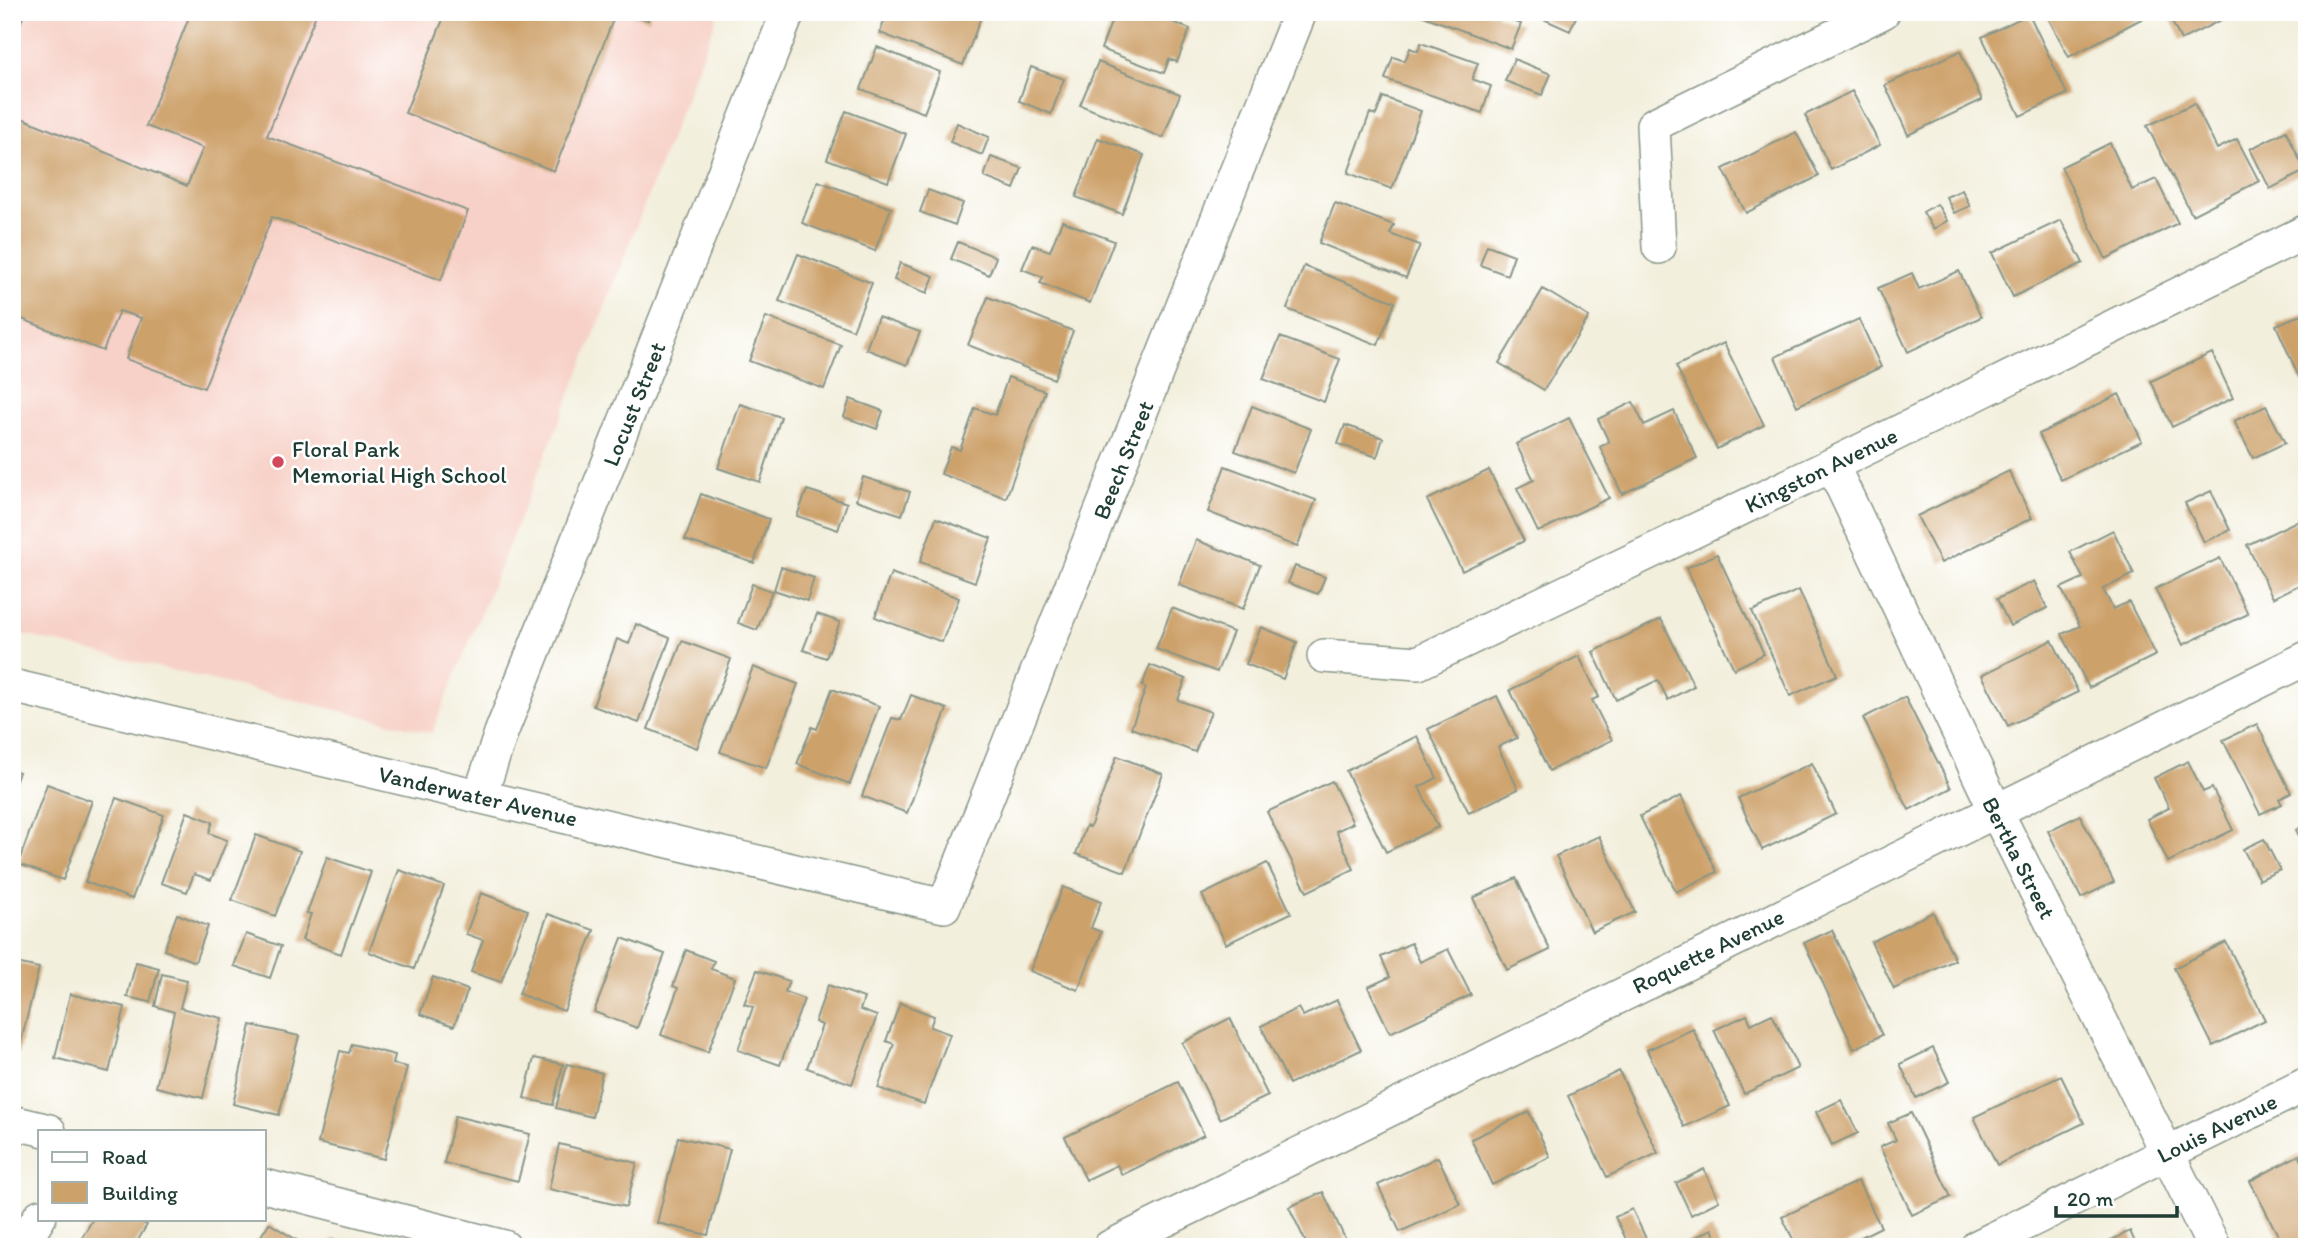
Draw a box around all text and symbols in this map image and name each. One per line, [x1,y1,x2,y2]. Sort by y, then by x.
street label: Locust Street [596,337,672,470]
street label: Beech Street [1086,396,1160,524]
street label: Kingston Avenue [1740,421,1902,519]
place label: Floral Park Memorial High School [292,435,507,489]
marker: Floral Park Memorial High School [270,454,286,470]
street label: Vanderwater Avenue [376,759,580,833]
street label: Bertha Street [1976,792,2062,924]
street label: Roquette Avenue [1628,902,1788,1000]
street label: Louis Avenue [2152,1087,2282,1169]
legend [38,1130,266,1220]
text: Road [102,1144,148,1169]
scale bar [2056,1175,2177,1219]
text: Building [102,1180,178,1205]
text: 20 m [2067,1186,2114,1211]

